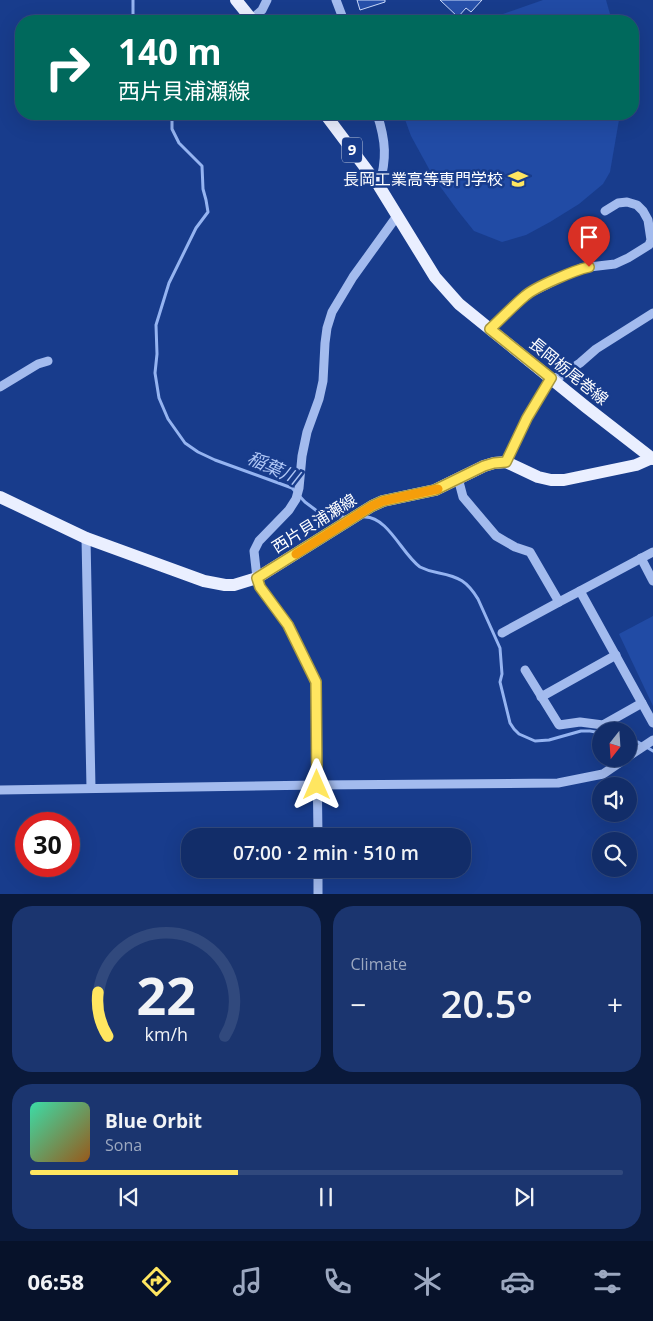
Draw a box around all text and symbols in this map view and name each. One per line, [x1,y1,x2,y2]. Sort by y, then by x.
text: 140 m [118,28,222,75]
icon: right [35,35,100,100]
text: 西片貝浦瀬線 [118,75,250,105]
road number: 9 [342,138,362,162]
place label: 長岡工業高等専門学校 [343,168,503,190]
school or university icon: 長岡工業高等専門学校 [507,168,529,190]
pin [568,216,610,267]
icon: arrive [575,223,603,251]
street label: 長岡栃尾巻線 [525,332,613,410]
water label: 稲葉川 [244,445,305,490]
street label: 西片貝浦瀬線 [267,488,361,558]
north arrow [592,722,638,768]
map controls [592,722,637,877]
position arrow [290,758,342,810]
button: sound [592,777,637,822]
speed limit sign: 30 [15,812,80,877]
button: search [592,832,637,877]
text: 07:00 · 2 min · 510 m [233,840,419,866]
text: Climate [351,953,407,975]
text: 22 [137,959,196,1030]
text: 20.5° [441,977,533,1029]
text: − [351,985,367,1023]
text: + [607,985,623,1023]
text: km/h [145,1022,188,1046]
text: Blue Orbit [105,1108,202,1134]
text: Sona [105,1134,142,1156]
icon: previous [115,1183,143,1211]
icon: pause [312,1183,340,1211]
icon: next [510,1183,538,1211]
icon: directions [139,1264,174,1299]
icon: music [230,1264,265,1299]
icon: phone [320,1264,355,1299]
icon: climate [410,1264,445,1299]
icon: car [500,1264,535,1299]
icon: filters [590,1264,625,1299]
text: 06:58 [28,1266,84,1296]

